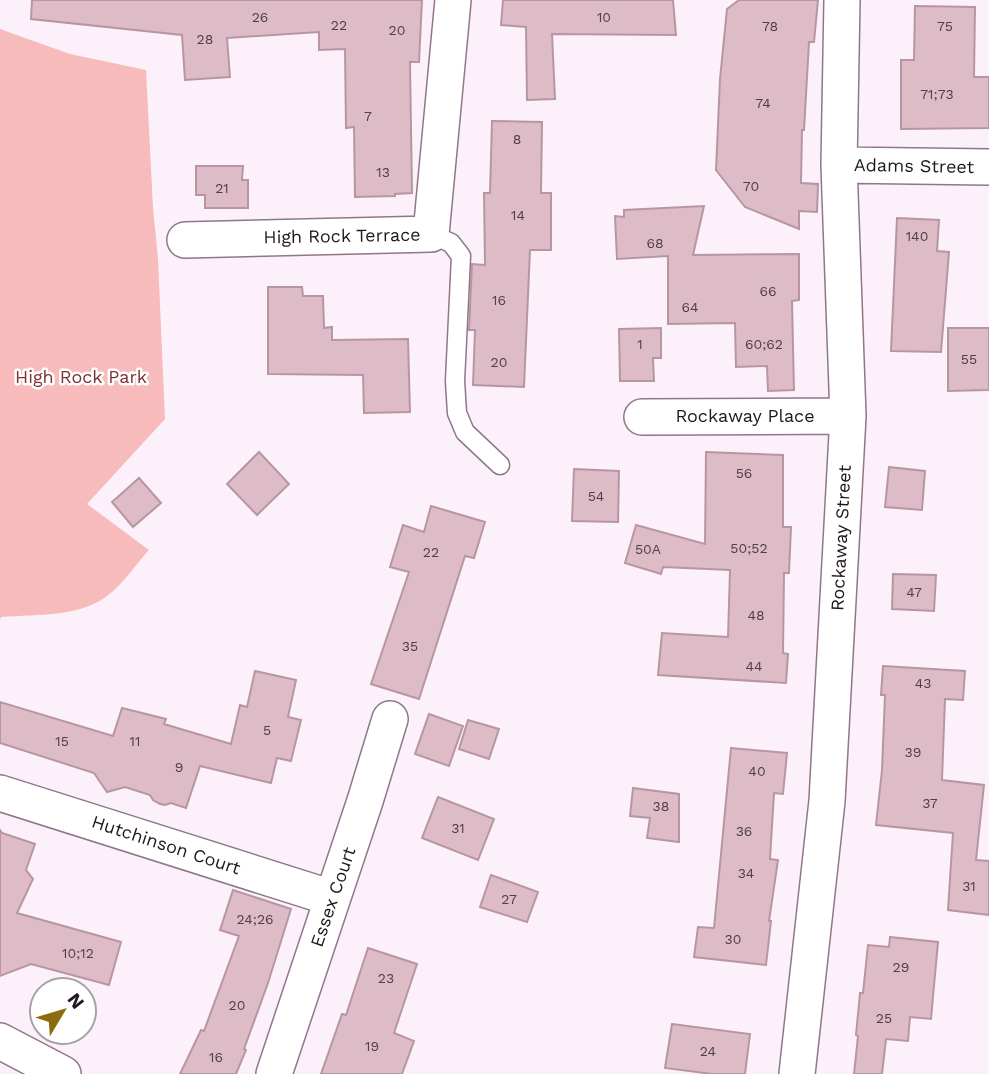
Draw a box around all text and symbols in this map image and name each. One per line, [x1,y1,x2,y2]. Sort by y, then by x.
house number: 26 [252,9,268,25]
house number: 10 [597,9,611,25]
house number: 22 [331,17,347,33]
house number: 78 [762,18,778,34]
house number: 75 [937,18,953,34]
house number: 20 [389,22,405,38]
house number: 28 [197,31,213,47]
house number: 71;73 [920,86,954,102]
house number: 74 [755,95,771,111]
house number: 7 [364,108,372,124]
house number: 8 [513,131,521,147]
street label: Adams Street [854,154,975,177]
house number: 13 [376,164,390,180]
house number: 70 [743,178,759,194]
house number: 21 [215,180,229,196]
house number: 14 [511,207,525,223]
street label: High Rock Terrace [263,224,421,247]
house number: 140 [906,228,928,244]
house number: 68 [646,235,664,251]
house number: 66 [759,283,777,299]
house number: 16 [492,292,506,308]
house number: 64 [681,299,699,315]
house number: 1 [637,336,643,352]
house number: 60;62 [745,336,783,352]
house number: 55 [961,351,977,367]
house number: 20 [491,354,507,370]
park label: High Rock Park [15,366,147,387]
street label: Rockaway Place [675,405,815,426]
street label: Rockaway Street [826,464,855,612]
house number: 56 [736,465,752,481]
house number: 54 [588,488,604,504]
house number: 50;52 [730,540,768,556]
house number: 50A [635,541,661,557]
house number: 22 [423,544,439,560]
house number: 47 [906,584,922,600]
house number: 48 [747,607,765,623]
house number: 35 [402,638,418,654]
house number: 44 [745,658,763,674]
house number: 43 [915,675,931,691]
house number: 5 [263,722,271,738]
house number: 15 [55,733,69,749]
house number: 11 [130,733,140,749]
house number: 39 [905,744,921,760]
house number: 9 [175,759,183,775]
house number: 40 [748,763,766,779]
house number: 37 [922,795,938,811]
house number: 38 [653,798,669,814]
street label: Hutchinson Court [89,811,244,879]
house number: 31 [451,820,465,836]
house number: 36 [736,823,752,839]
street label: Essex Court [306,844,360,950]
house number: 34 [738,865,754,881]
house number: 31 [962,878,976,894]
house number: 27 [501,891,517,907]
house number: 24;26 [236,911,274,927]
house number: 30 [725,931,741,947]
house number: 10;12 [62,945,94,961]
house number: 29 [893,959,909,975]
house number: 23 [378,970,394,986]
north arrow [28,976,98,1046]
text: N [63,988,89,1013]
house number: 20 [229,997,245,1013]
house number: 25 [876,1010,892,1026]
house number: 19 [365,1038,379,1054]
house number: 24 [700,1043,716,1059]
house number: 16 [209,1049,223,1065]

